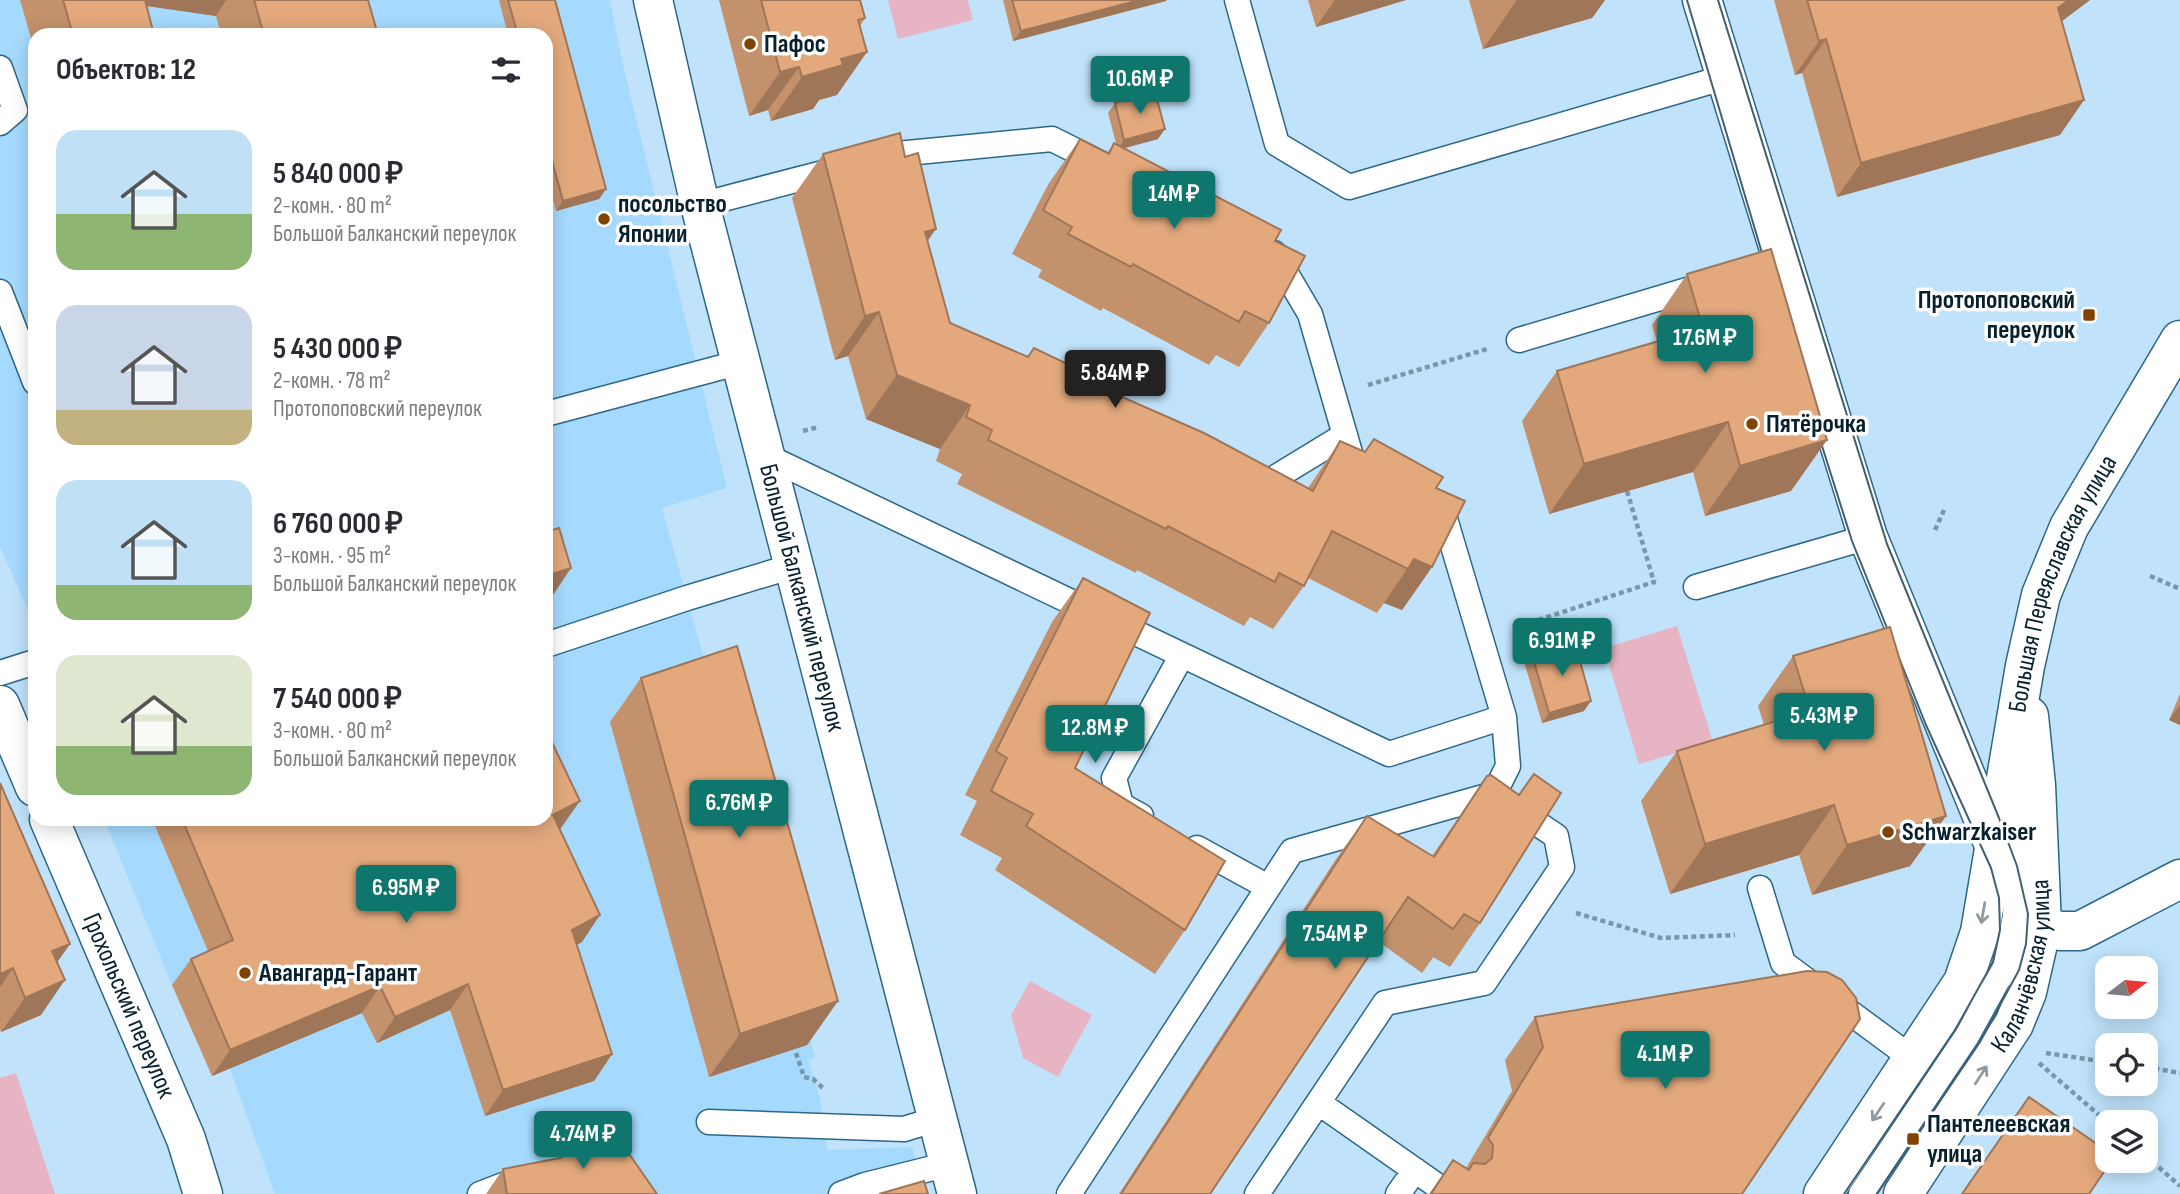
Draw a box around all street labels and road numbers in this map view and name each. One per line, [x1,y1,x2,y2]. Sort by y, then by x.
street label: Большая Переяславская улица [2002,449,2124,715]
street label: Большой Балканский переулок [752,461,852,735]
street label: Каланчёвская улица [1984,879,2058,1058]
street label: Грохольский переулок [76,909,182,1103]

